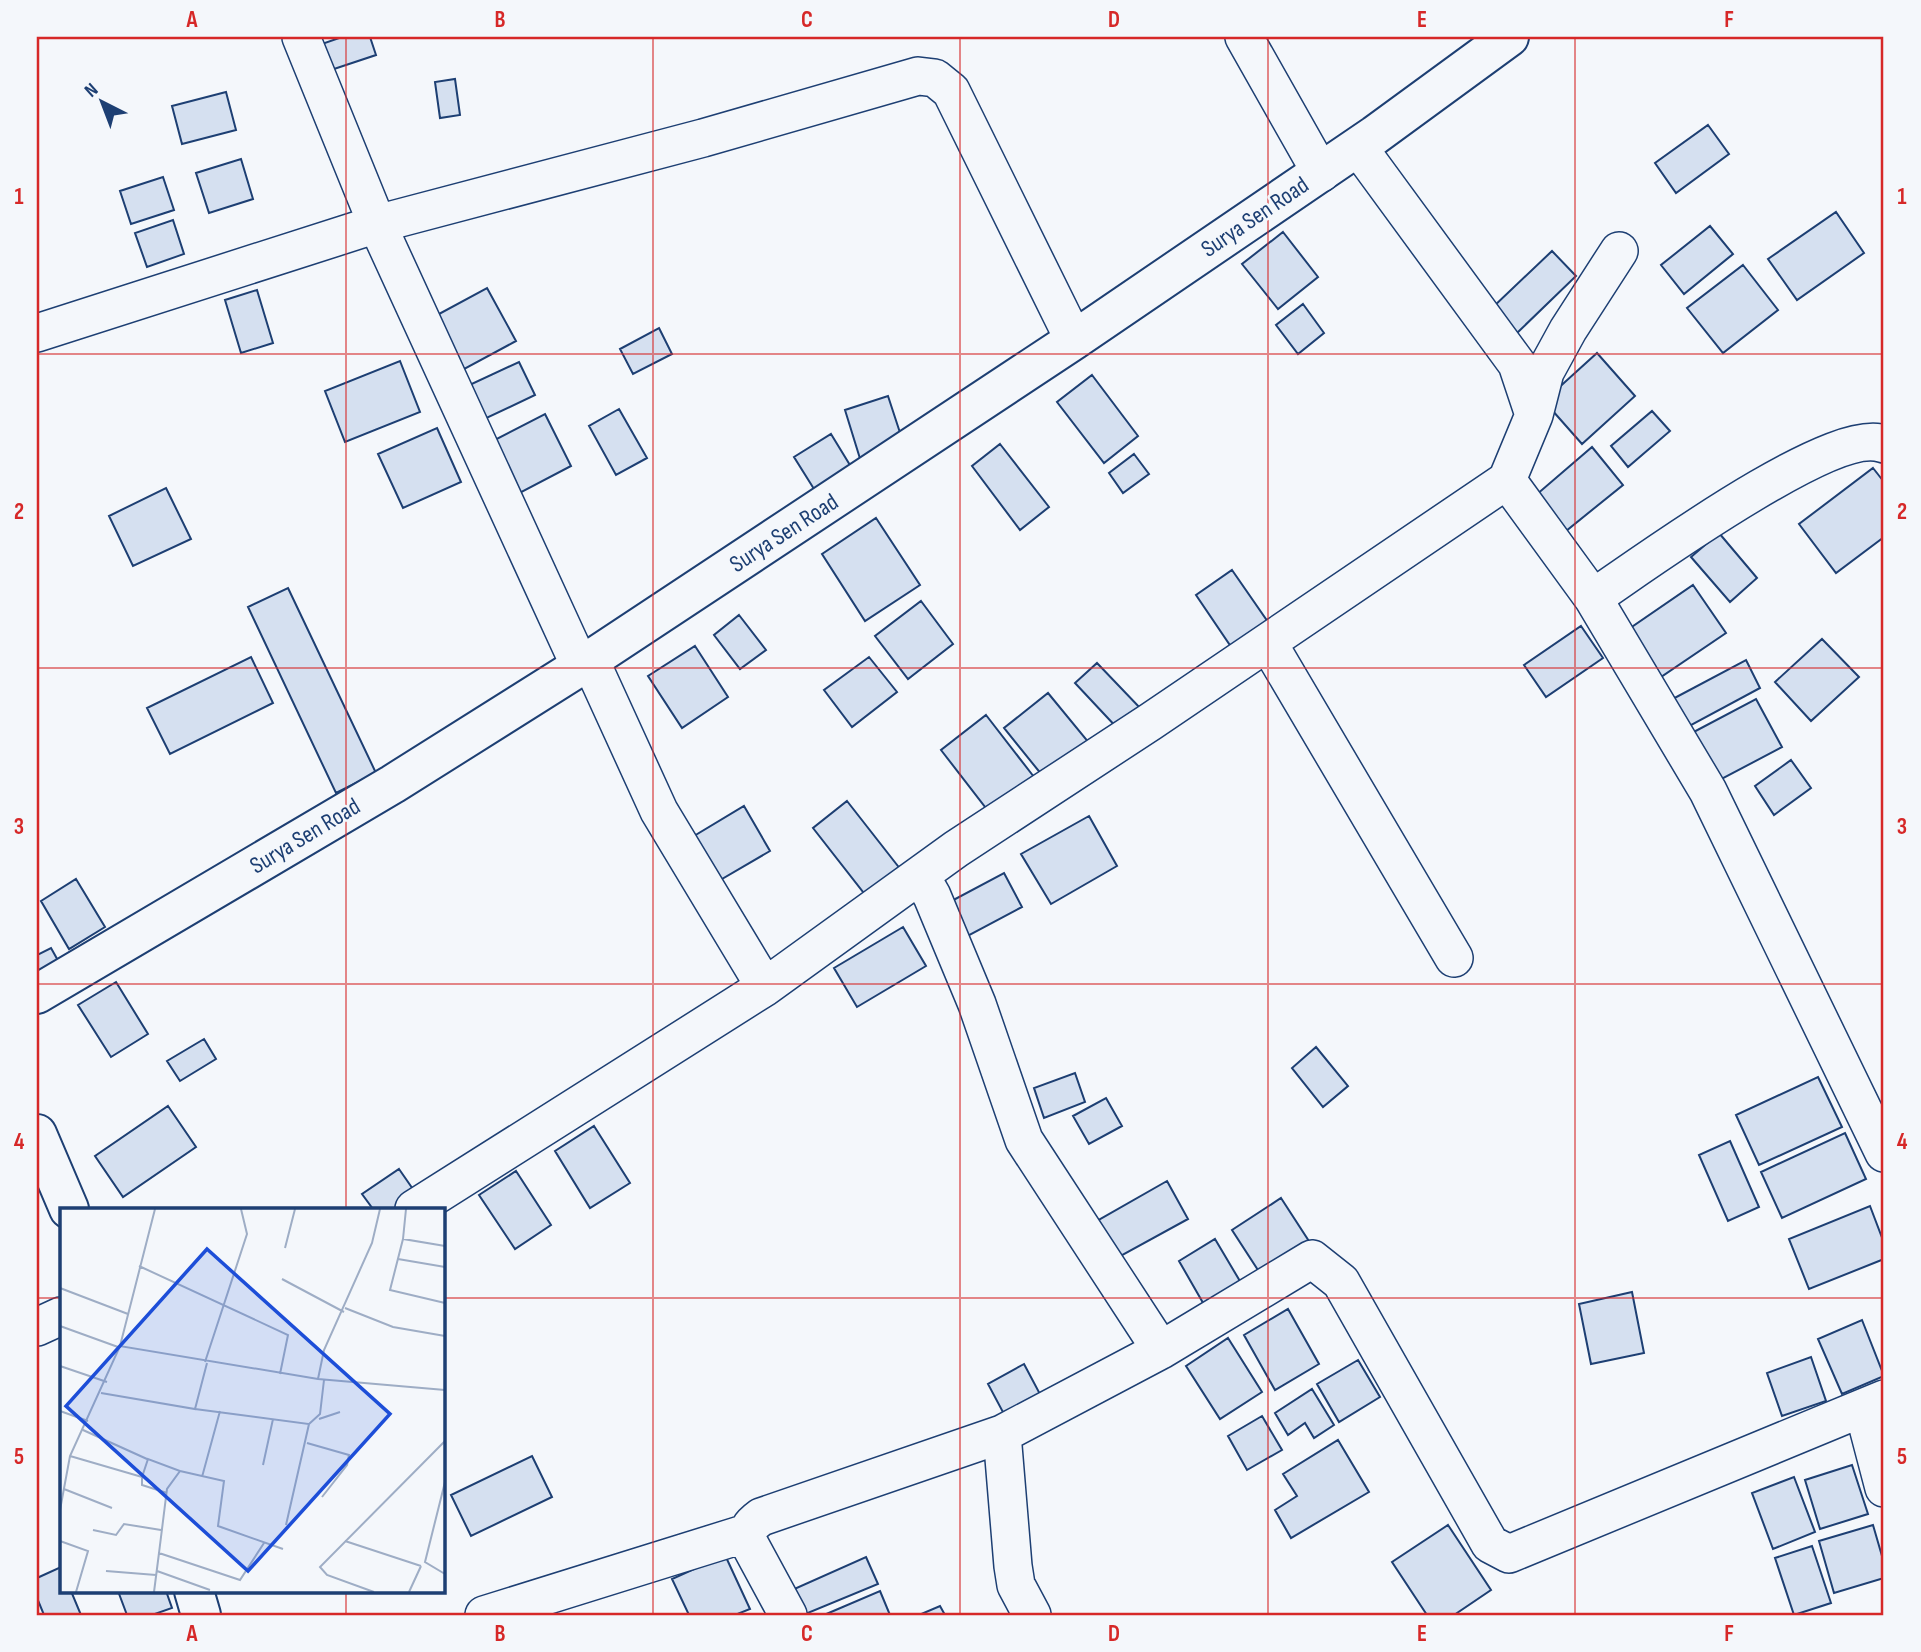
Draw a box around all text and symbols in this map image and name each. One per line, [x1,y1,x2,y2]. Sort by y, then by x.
text: A [186,6,199,34]
text: B [495,6,506,34]
text: C [801,6,813,34]
text: D [1108,6,1120,34]
text: E [1417,6,1427,34]
text: F [1724,6,1734,34]
north arrow [66,66,136,136]
text: N [80,79,103,102]
street label: Surya Sen Road [1196,170,1314,264]
text: 1 [14,183,24,211]
text: 1 [1897,183,1907,211]
street label: Surya Sen Road [724,487,844,579]
text: 2 [14,498,24,526]
text: 2 [1897,498,1907,526]
street label: Surya Sen Road [245,792,365,880]
text: 3 [14,813,24,841]
text: 3 [1897,813,1907,841]
text: 4 [14,1128,25,1156]
text: 4 [1897,1128,1908,1156]
inset map [60,1208,444,1592]
text: 5 [14,1443,24,1471]
text: 5 [1897,1443,1907,1471]
text: A [186,1620,199,1648]
text: B [495,1620,506,1648]
text: C [801,1620,813,1648]
text: D [1108,1620,1120,1648]
text: E [1417,1620,1427,1648]
text: F [1724,1620,1734,1648]

